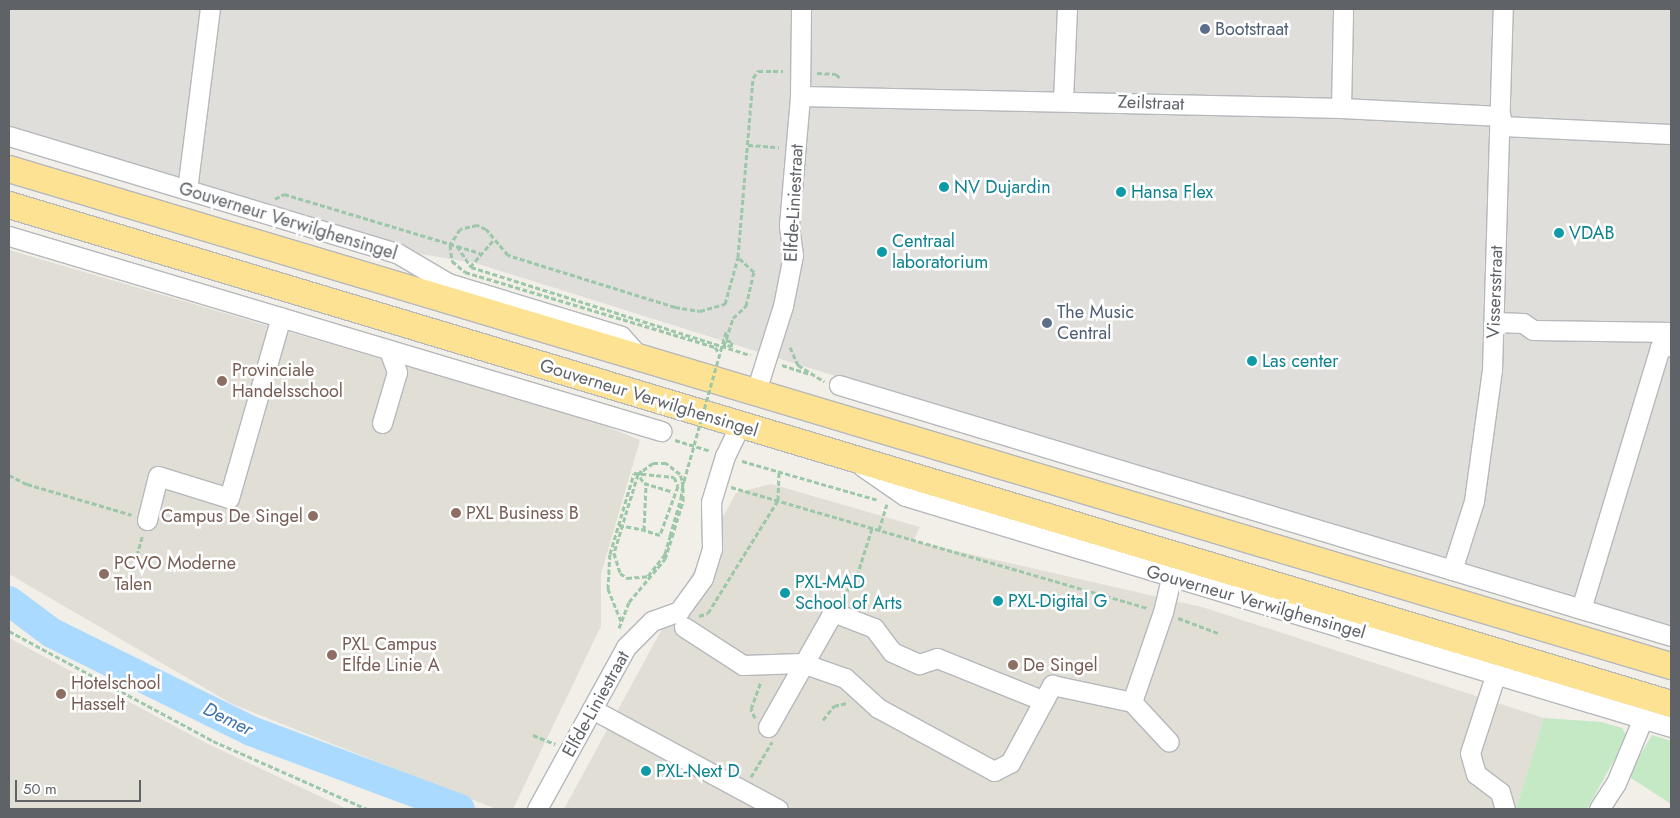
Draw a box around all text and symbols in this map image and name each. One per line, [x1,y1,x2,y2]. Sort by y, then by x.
place label: Bootstraat [1215,18,1288,40]
marker: Bootstraat [1199,23,1211,35]
street label: Zeilstraat [1117,91,1185,115]
street label: Elfde-Liniestraat [780,143,808,263]
place label: NV Dujardin [954,176,1051,198]
street label: Gouverneur Verwilghensingel [176,177,400,265]
marker: NV Dujardin [938,181,950,193]
place label: Hansa Flex [1131,181,1213,203]
marker: Hansa Flex [1115,186,1127,198]
place label: VDAB [1569,222,1615,244]
marker: VDAB [1553,227,1565,239]
place label: Centraal laboratorium [892,231,988,274]
street label: Vissersstraat [1483,245,1507,339]
marker: Centraal laboratorium [876,246,888,258]
place label: The Music Central [1057,302,1134,344]
marker: The Music Central [1041,317,1053,329]
place label: Las center [1262,350,1338,372]
street label: Gouverneur Verwilghensingel [537,354,761,442]
marker: Las center [1246,355,1258,367]
place label: Provinciale Handelsschool [232,360,343,402]
marker: Provinciale Handelsschool [216,375,228,387]
place label: PXL Business B [466,502,579,524]
place label: Campus De Singel [161,505,303,527]
marker: PXL Business B [450,507,462,519]
marker: Campus De Singel [307,510,319,522]
place label: PCVO Moderne Talen [114,553,236,596]
street label: Gouverneur Verwilghensingel [1144,560,1368,644]
marker: PCVO Moderne Talen [98,568,110,580]
place label: PXL-MAD School of Arts [795,572,902,614]
marker: PXL-MAD School of Arts [779,587,791,599]
place label: PXL-Digital G [1008,590,1108,612]
marker: PXL-Digital G [992,595,1004,607]
place label: PXL Campus Elfde Linie A [342,634,440,676]
street label: Elfde-Liniestraat [558,647,634,761]
marker: PXL Campus Elfde Linie A [326,649,338,661]
place label: De Singel [1023,654,1098,676]
marker: De Singel [1007,659,1019,671]
place label: Hotelschool Hasselt [71,673,161,716]
marker: Hotelschool Hasselt [55,688,67,700]
water label: Demer [200,697,256,741]
place label: PXL-Next D [656,760,740,782]
marker: PXL-Next D [640,765,652,777]
scale bar [18,770,144,802]
text: 50 m [23,778,57,800]

